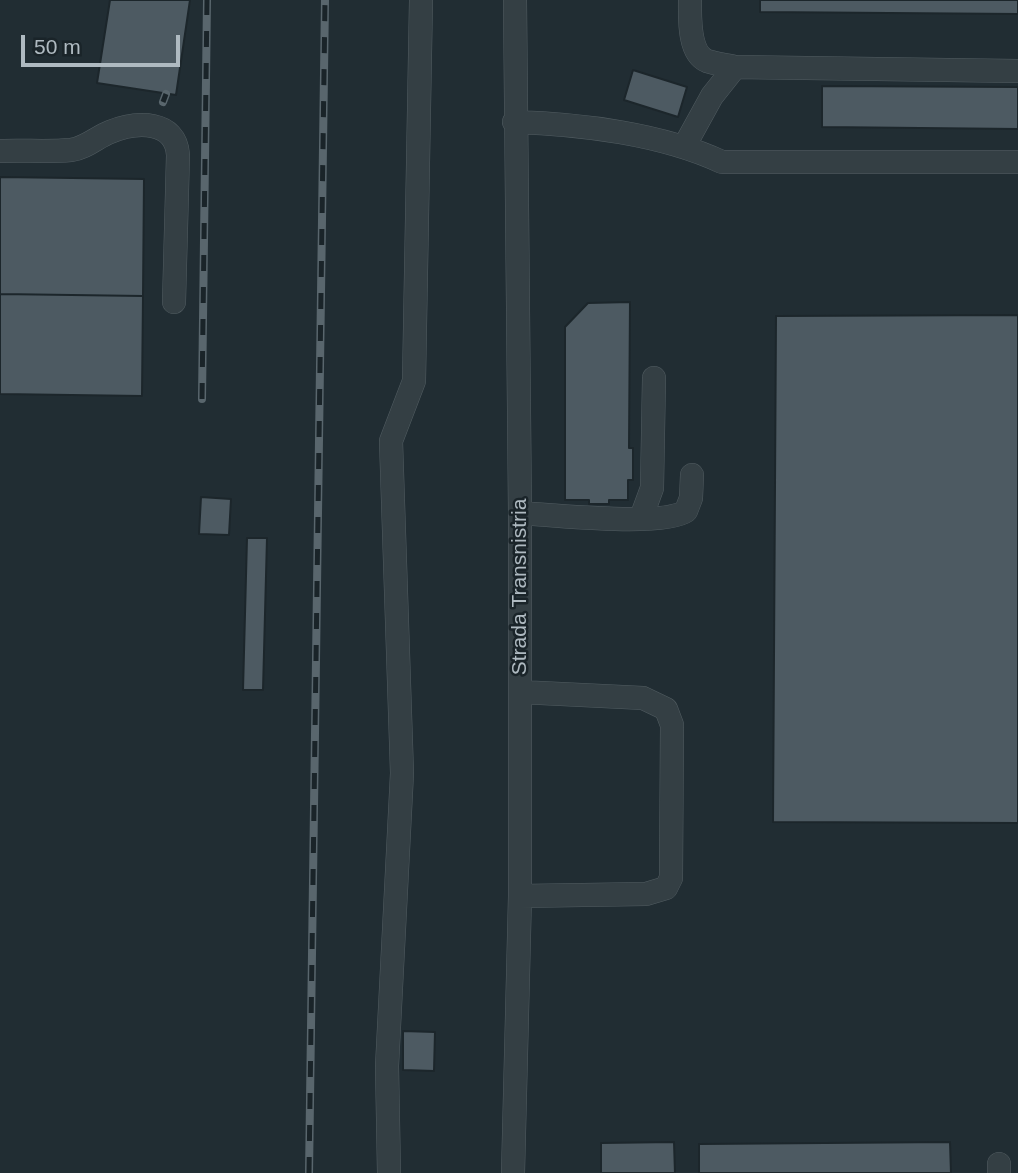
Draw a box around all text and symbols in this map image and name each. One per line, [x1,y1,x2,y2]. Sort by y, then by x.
scale bar [24,21,184,65]
text: 50 m [34,35,81,58]
street label: Strada Transnistria [507,499,533,675]

